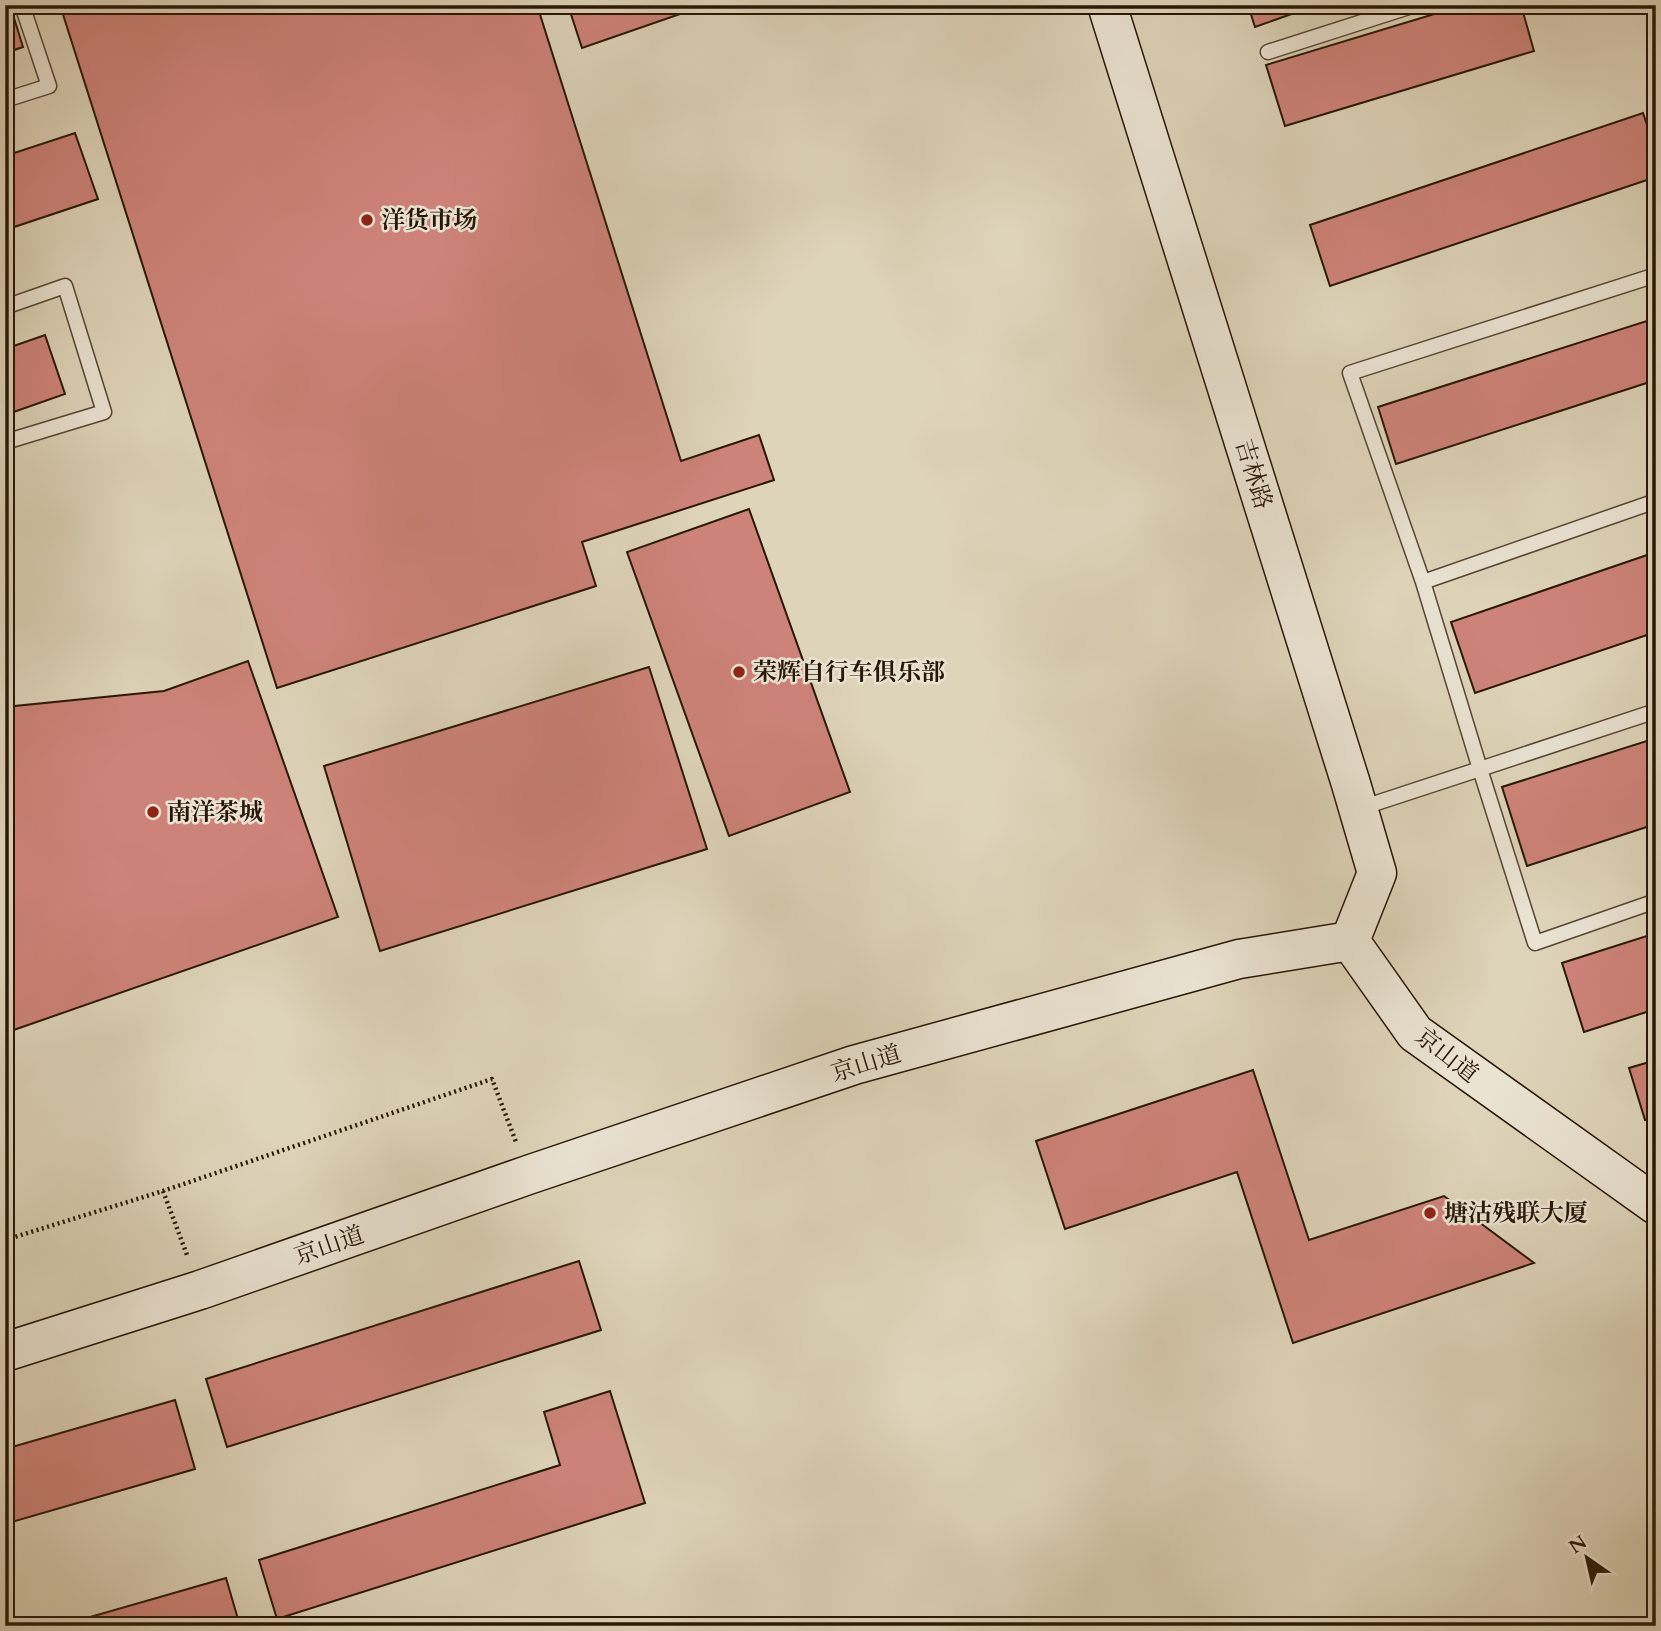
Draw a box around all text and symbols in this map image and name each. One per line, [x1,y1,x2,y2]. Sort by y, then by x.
place label: 洋货市场 [381,204,477,237]
marker: 洋货市场 [359,212,375,228]
street label: 吉林路 [1227,435,1280,513]
place label: 荣辉自行车俱乐部 [753,656,945,689]
marker: 荣辉自行车俱乐部 [731,664,747,680]
place label: 南洋茶城 [167,796,263,829]
marker: 南洋茶城 [145,804,161,820]
street label: 京山道 [1408,1020,1485,1091]
street label: 京山道 [827,1037,905,1090]
place label: 塘沽残联大厦 [1444,1197,1588,1230]
marker: 塘沽残联大厦 [1422,1205,1438,1221]
street label: 京山道 [290,1218,369,1273]
north arrow [1552,1522,1622,1592]
text: N [1564,1529,1593,1560]

